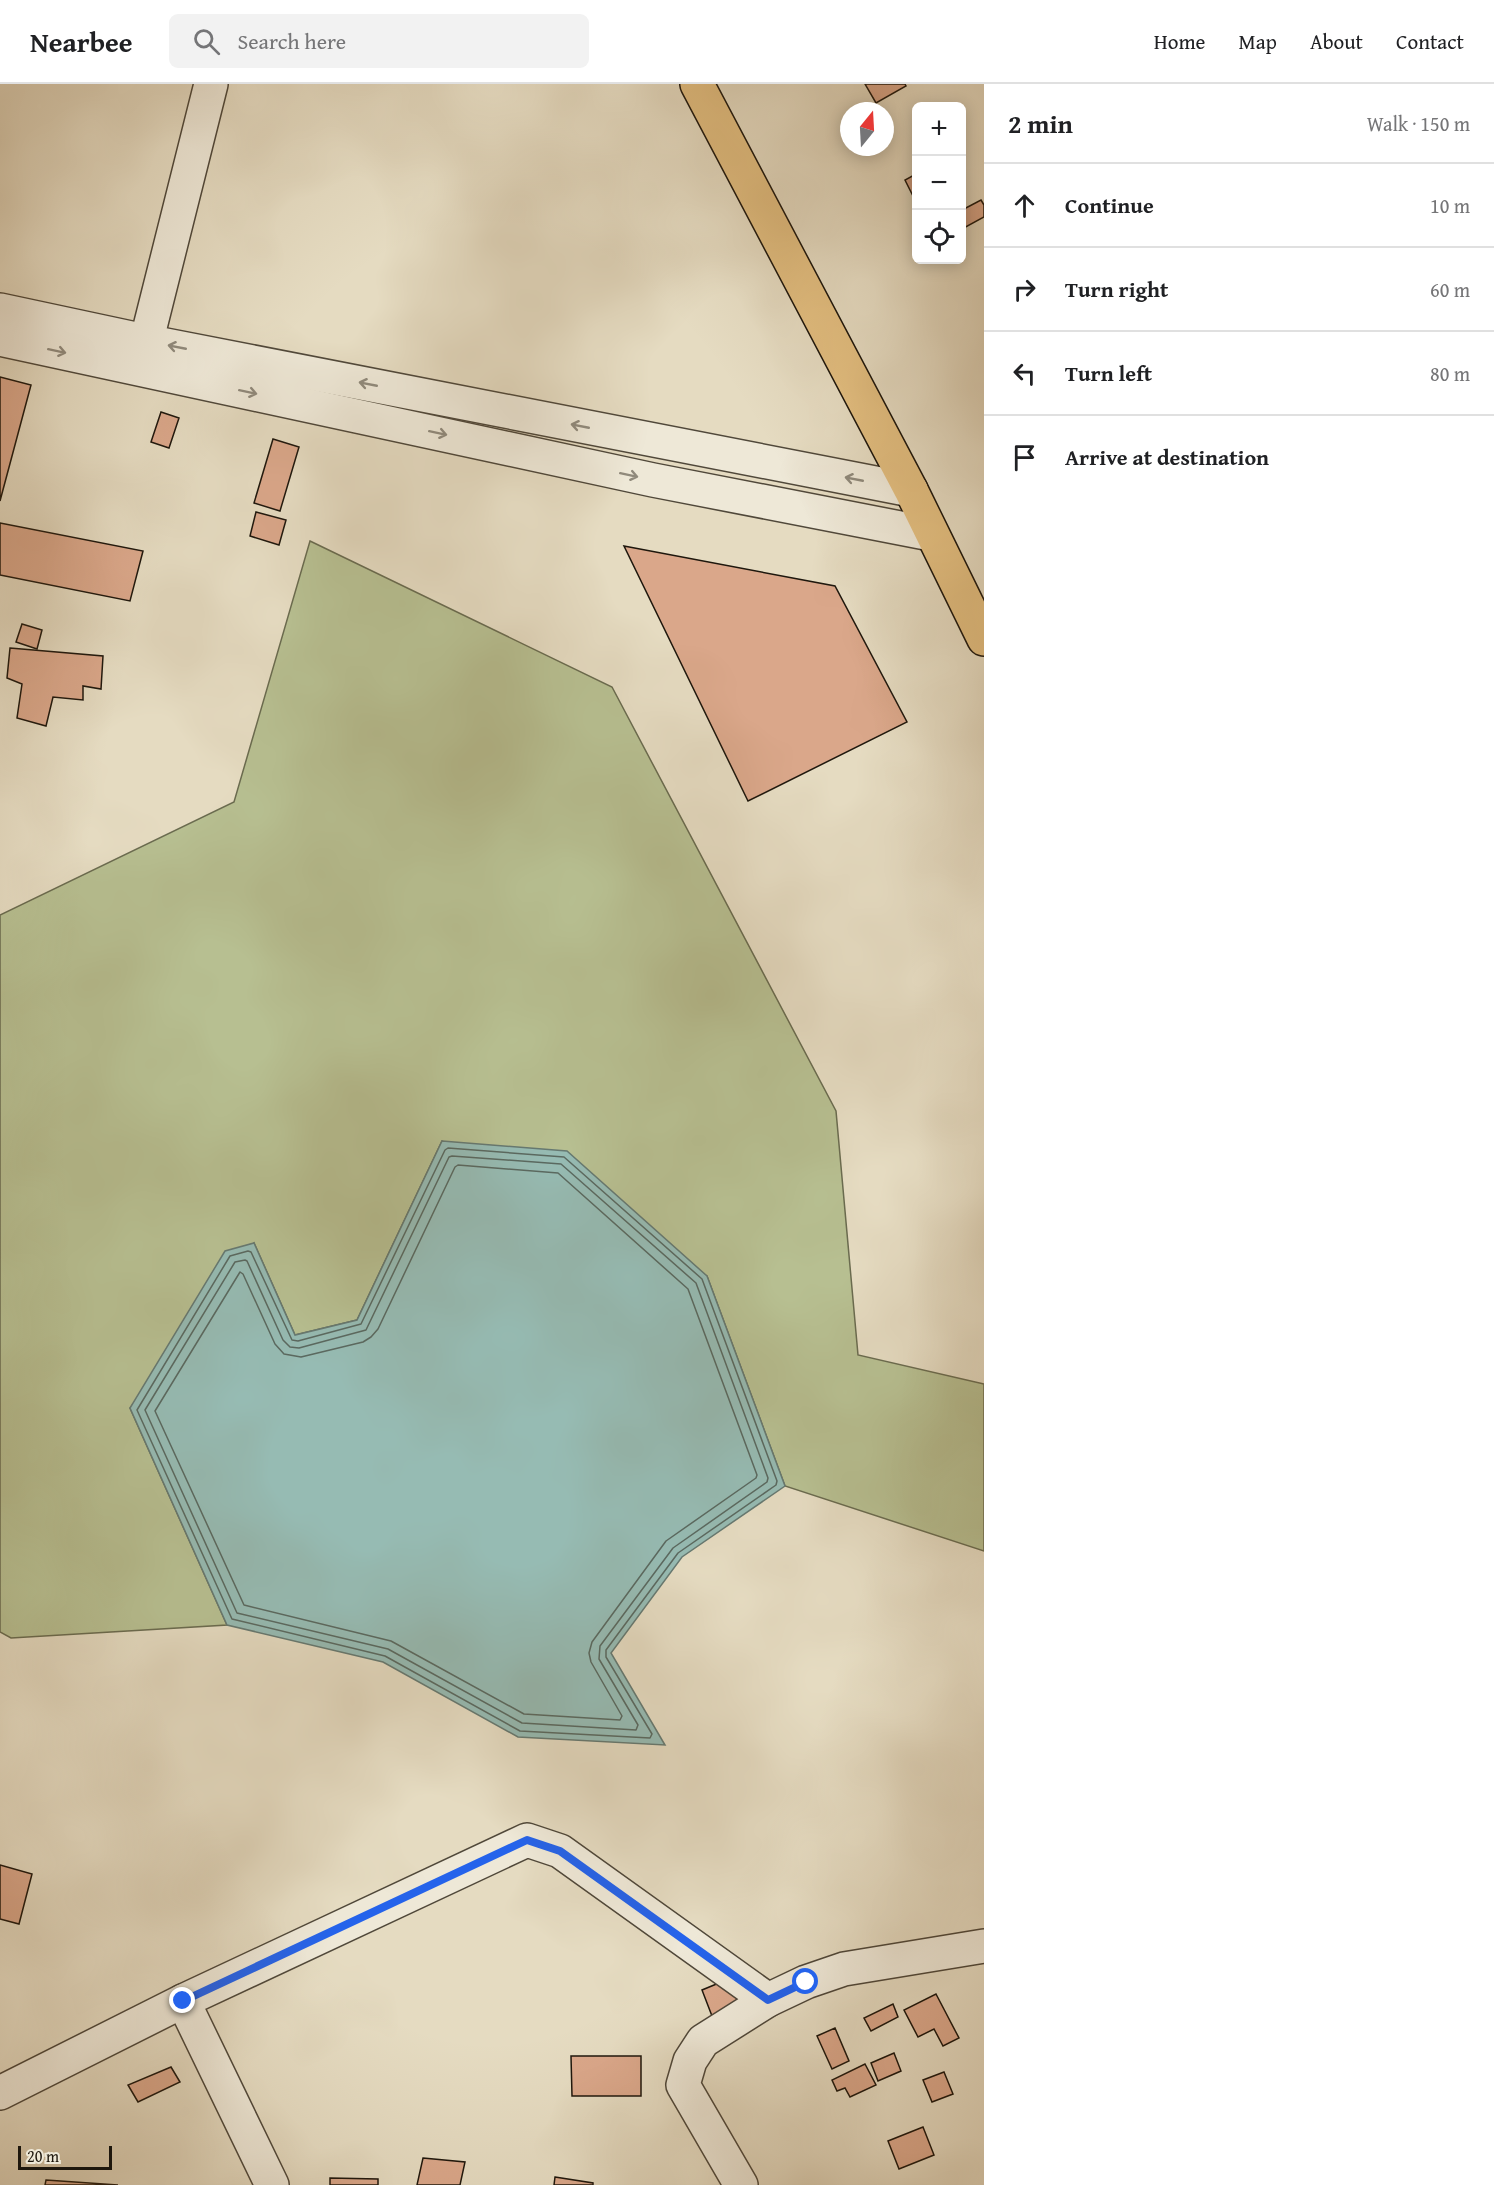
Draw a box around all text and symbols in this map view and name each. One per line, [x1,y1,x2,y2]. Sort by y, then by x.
search box [169,14,589,68]
text: Nearbee [30,21,133,62]
icon: search [190,25,223,58]
text: Search here [238,25,346,57]
text: Home [1154,26,1205,57]
text: Map [1238,26,1277,57]
text: About [1310,26,1363,57]
text: Contact [1396,26,1464,57]
north arrow [840,102,894,156]
map controls [912,102,966,264]
button: + [912,102,966,156]
text: 2 min [1008,104,1073,143]
text: Walk · 150 m [1367,109,1470,138]
button: − [912,156,966,210]
icon: ahead [1008,189,1041,222]
text: Continue [1065,189,1154,221]
text: 10 m [1430,191,1470,220]
button: locate [912,210,966,264]
icon: right [1008,273,1041,306]
text: Turn right [1065,273,1168,305]
text: 60 m [1430,275,1470,304]
one-way arrow [167,341,187,352]
one-way arrow [47,346,67,357]
icon: left [1008,357,1041,390]
text: Turn left [1065,357,1152,389]
text: 80 m [1430,359,1470,388]
one-way arrow [359,378,378,389]
one-way arrow [238,386,257,398]
one-way arrow [571,420,590,431]
one-way arrow [429,428,448,440]
icon: arrive [1008,441,1041,474]
text: Arrive at destination [1065,441,1269,473]
one-way arrow [619,470,638,481]
one-way arrow [845,473,864,484]
route start [792,1968,818,1994]
route end [169,1987,195,2013]
scale bar [18,2143,112,2170]
text: 20 m [27,2144,59,2168]

